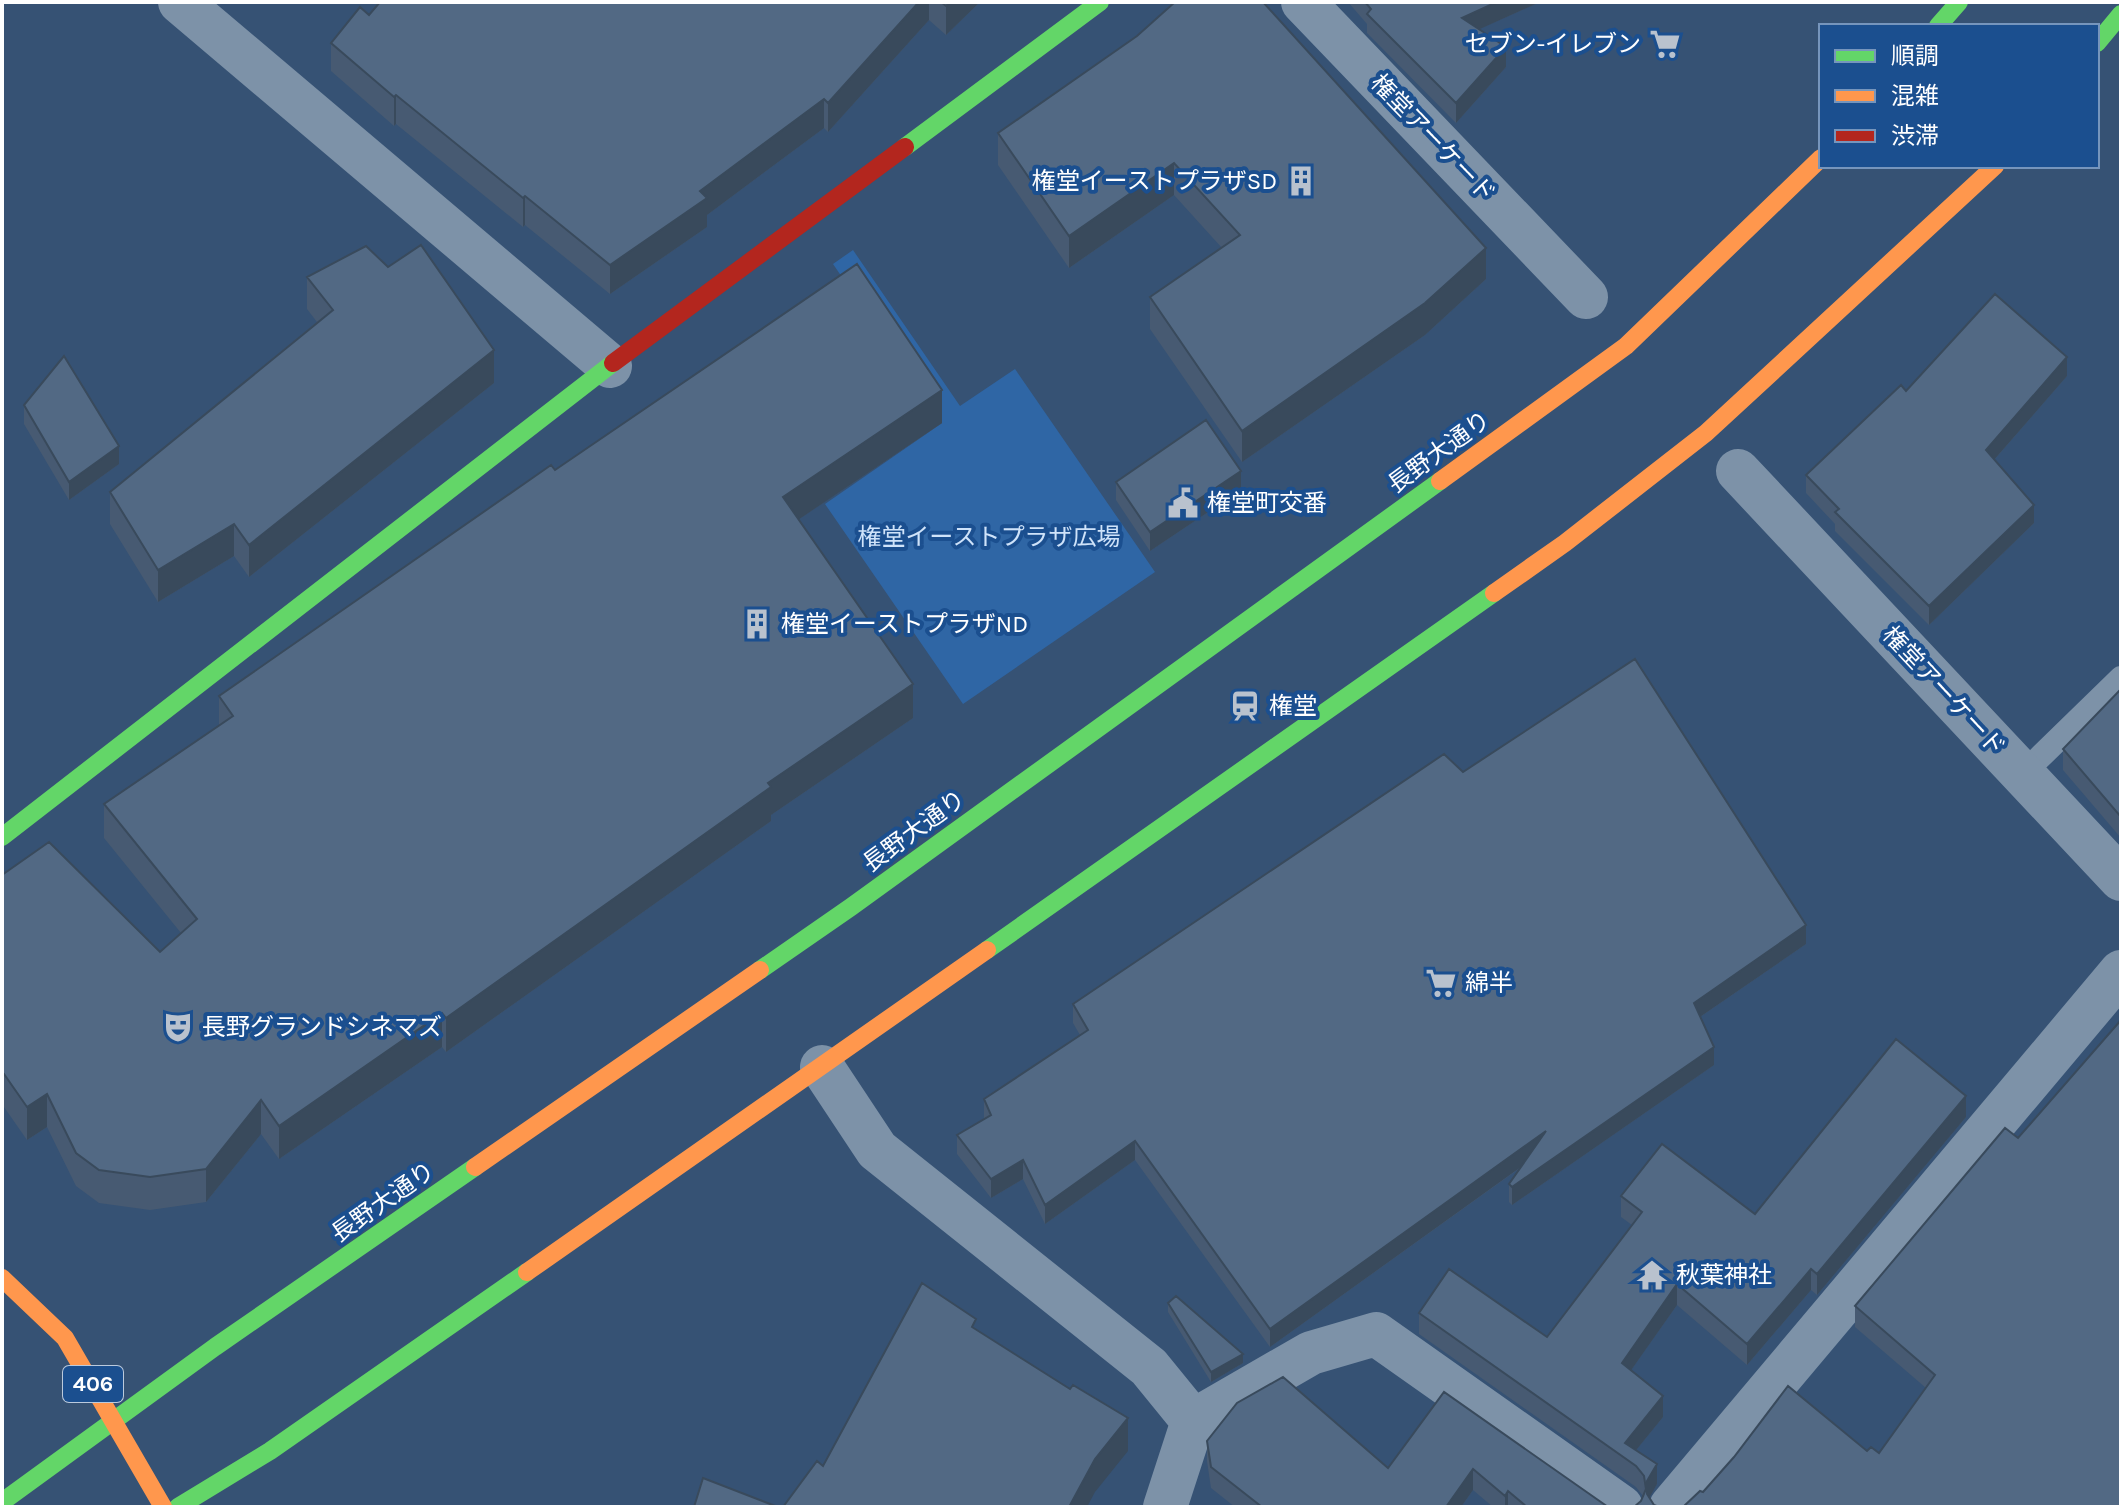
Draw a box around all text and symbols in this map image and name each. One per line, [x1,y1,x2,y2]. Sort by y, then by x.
legend [1819,24,2099,168]
supermarket icon: セブン-イレブン [1648,27,1682,61]
place label: セブン-イレブン [1465,30,1641,58]
text: 順調 [1891,42,1939,70]
street label: 権堂アーケード [1365,68,1501,208]
text: 混雑 [1891,82,1939,110]
text: 渋滞 [1891,122,1939,150]
building icon: 権堂イーストプラザSD [1284,164,1318,198]
place label: 権堂イーストプラザSD [1032,167,1277,195]
street label: 長野大通り [1382,405,1496,499]
public building icon: 権堂町交番 [1166,486,1200,520]
place label: 権堂町交番 [1207,489,1327,517]
park label: 権堂イーストプラザ広場 [858,523,1120,551]
building icon: 権堂イーストプラザND [740,607,774,641]
place label: 権堂イーストプラザND [781,610,1028,638]
street label: 権堂アーケード [1877,621,2011,761]
station icon: 権堂 [1228,689,1262,723]
place label: 権堂 [1269,692,1317,720]
street label: 長野大通り [857,784,971,878]
supermarket icon: 綿半 [1424,966,1458,1000]
place label: 綿半 [1465,969,1513,997]
theatre icon: 長野グランドシネマズ [161,1010,195,1044]
place label: 長野グランドシネマズ [202,1013,442,1041]
street label: 長野大通り [326,1156,440,1248]
temple icon: 秋葉神社 [1635,1258,1669,1292]
place label: 秋葉神社 [1676,1261,1772,1289]
road number: 406 [63,1366,123,1402]

